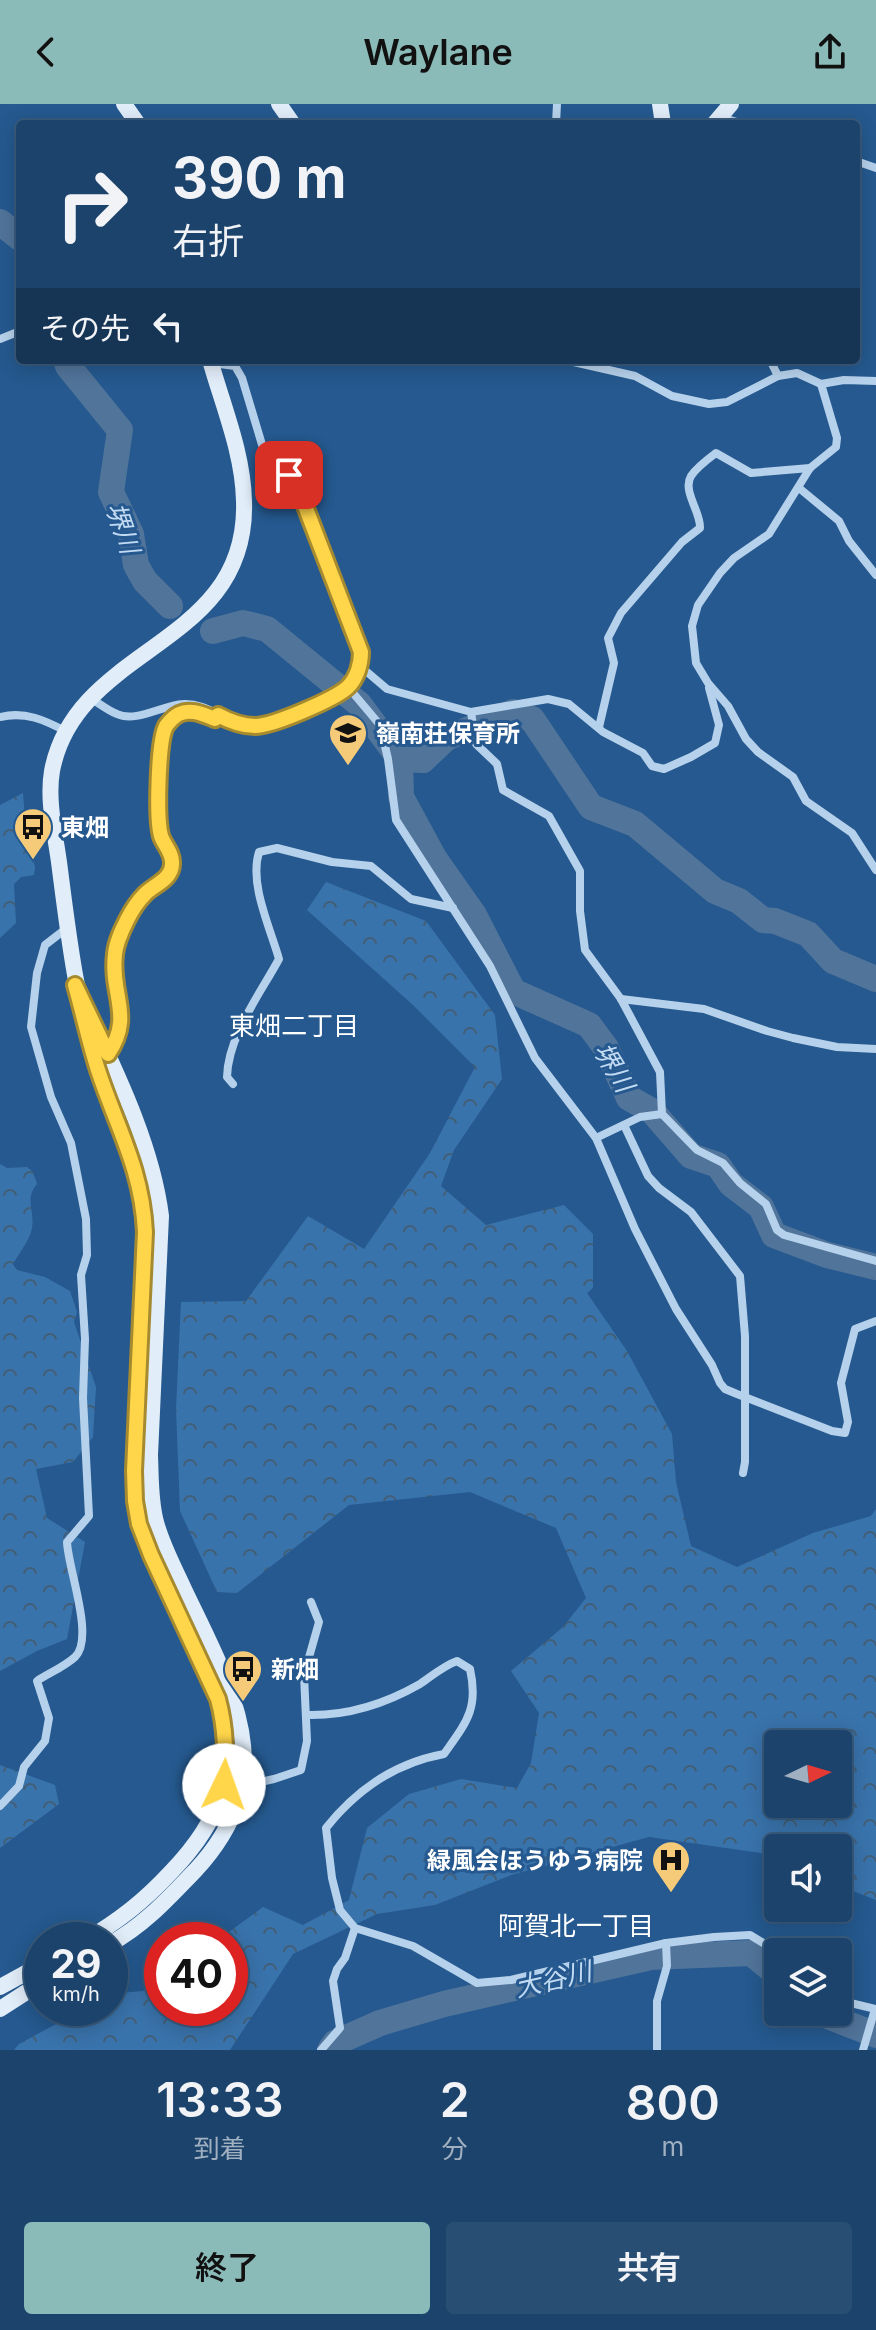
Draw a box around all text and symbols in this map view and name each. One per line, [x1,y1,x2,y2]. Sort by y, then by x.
icon: back [24,30,68,74]
text: Waylane [363,30,513,74]
icon: share [808,30,852,74]
text: 390 m [172,144,347,212]
icon: right [40,152,144,256]
text: 右折 [172,219,244,263]
icon: left [146,304,190,348]
text: その先 [40,310,130,346]
pin [255,441,323,509]
icon: arrive [267,453,311,497]
water label: 堺川 [100,498,147,560]
school or university icon: 嶺南荘保育所 [327,712,369,767]
place label: 嶺南荘保育所 [376,719,520,748]
bus stop icon: 東畑 [12,806,54,861]
place label: 東畑 [61,813,109,842]
district label: 東畑二丁目 [229,1010,359,1041]
water label: 堺川 [587,1037,642,1100]
bus stop icon: 新畑 [222,1648,264,1703]
place label: 新畑 [271,1655,319,1684]
north arrow [764,1730,852,1818]
map controls [764,1730,852,2026]
position arrow [182,1743,266,1827]
button: sound [764,1834,852,1922]
hospital icon: 緑風会ほうゆう病院 [650,1839,692,1894]
place label: 緑風会ほうゆう病院 [427,1846,643,1875]
district label: 阿賀北一丁目 [498,1910,654,1941]
speed limit sign: 40 [144,1922,248,2026]
button: layers [764,1938,852,2026]
text: 29 [50,1939,102,1988]
water label: 大谷川 [512,1954,597,2003]
text: km/h [52,1982,100,2006]
text: 13:33 [156,2070,283,2129]
text: 2 [440,2070,470,2129]
text: 800 [626,2073,720,2132]
text: m [661,2131,684,2162]
text: 到着 [194,2133,246,2164]
text: 分 [442,2133,468,2164]
button: 終了 [24,2222,430,2314]
button: 共有 [446,2222,852,2314]

